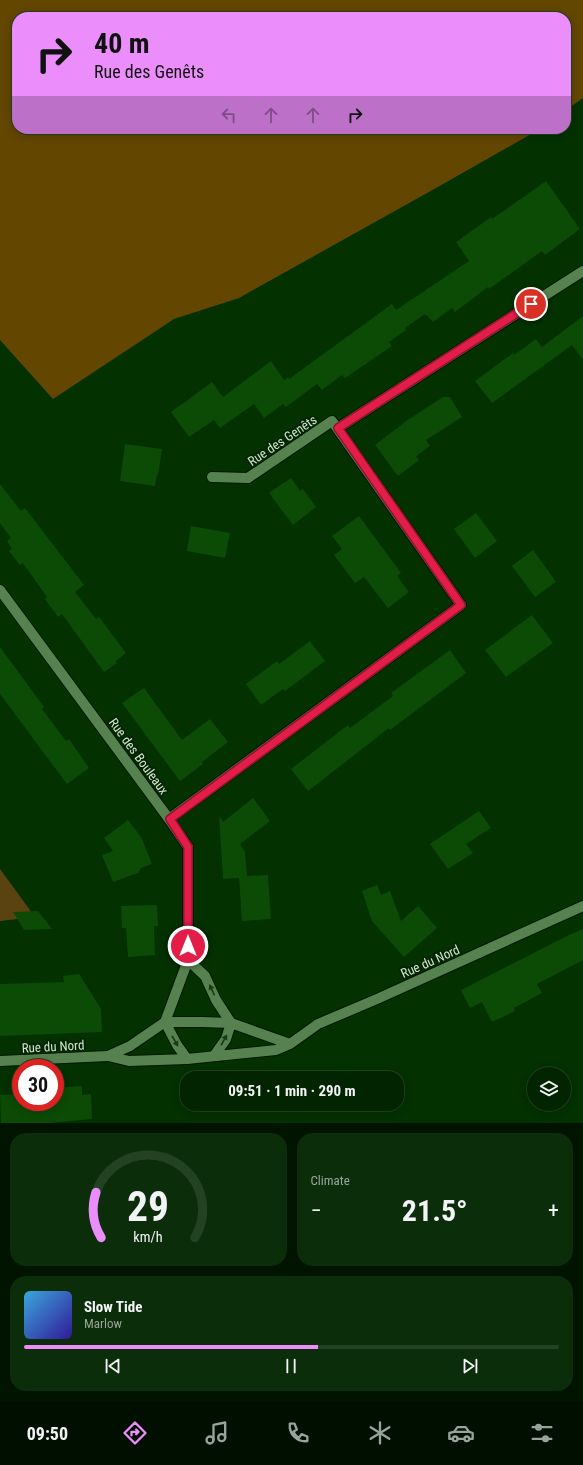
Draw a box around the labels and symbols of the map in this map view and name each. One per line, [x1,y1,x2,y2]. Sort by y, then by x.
pin [514,287,548,321]
street label: Rue des Genêts [245,412,320,469]
street label: Rue des Bouleaux [106,715,172,798]
position arrow [167,925,209,967]
street label: Rue du Nord [398,942,462,981]
one-way arrow [209,984,215,996]
one-way arrow [221,1034,227,1046]
one-way arrow [172,1035,179,1047]
street label: Rue du Nord [21,1037,85,1056]
speed limit sign: 30 [12,1059,64,1111]

